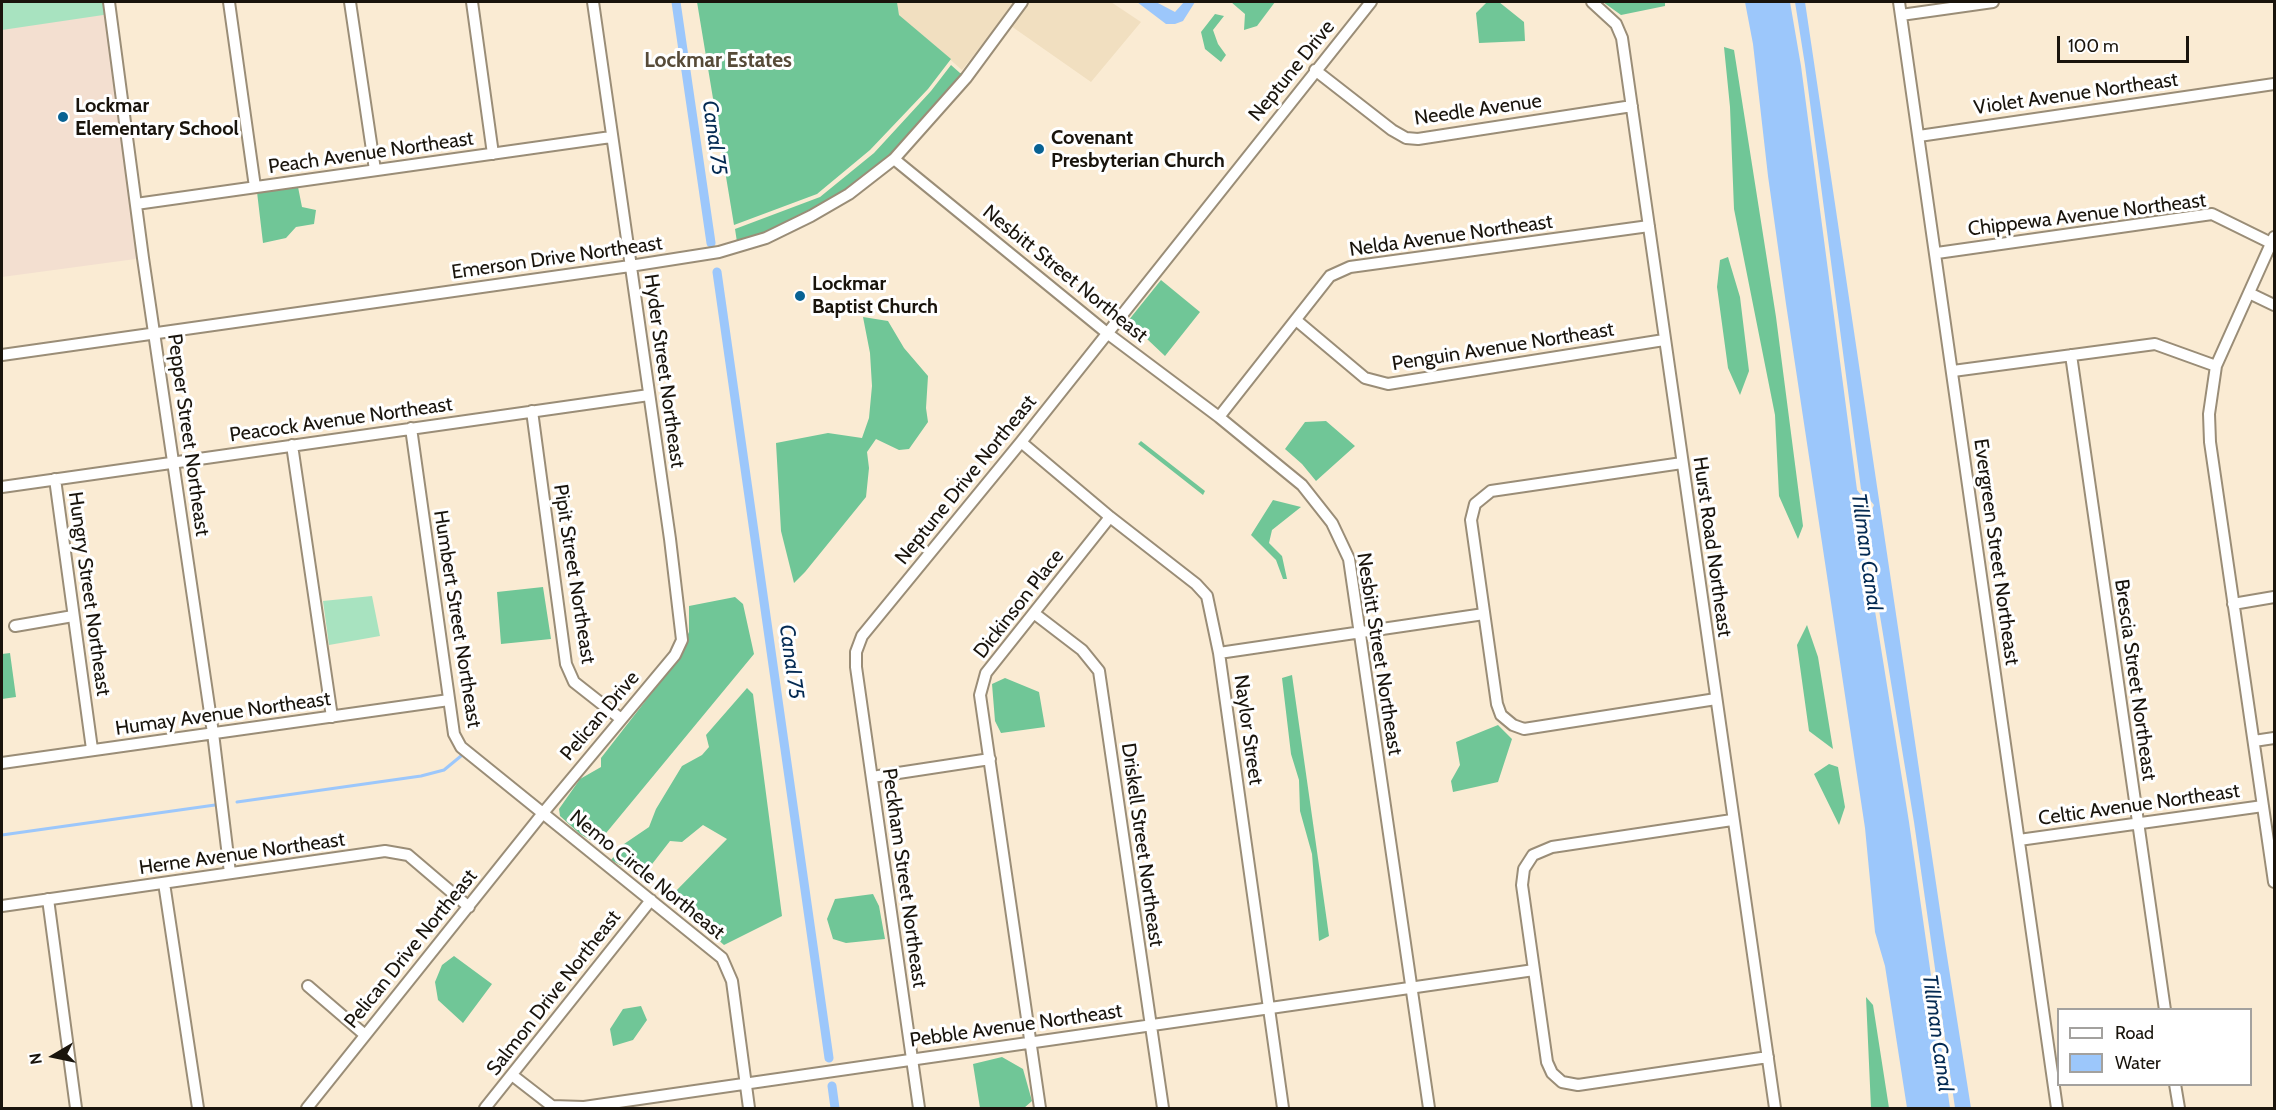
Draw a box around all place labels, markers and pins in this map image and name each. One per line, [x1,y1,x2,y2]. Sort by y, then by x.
place label: Lockmar Elementary School [75,94,239,141]
marker: Lockmar Elementary School [56,110,70,124]
place label: Covenant Presbyterian Church [1051,126,1225,173]
marker: Covenant Presbyterian Church [1032,142,1046,156]
place label: Lockmar Baptist Church [812,272,938,319]
marker: Lockmar Baptist Church [793,289,807,303]

